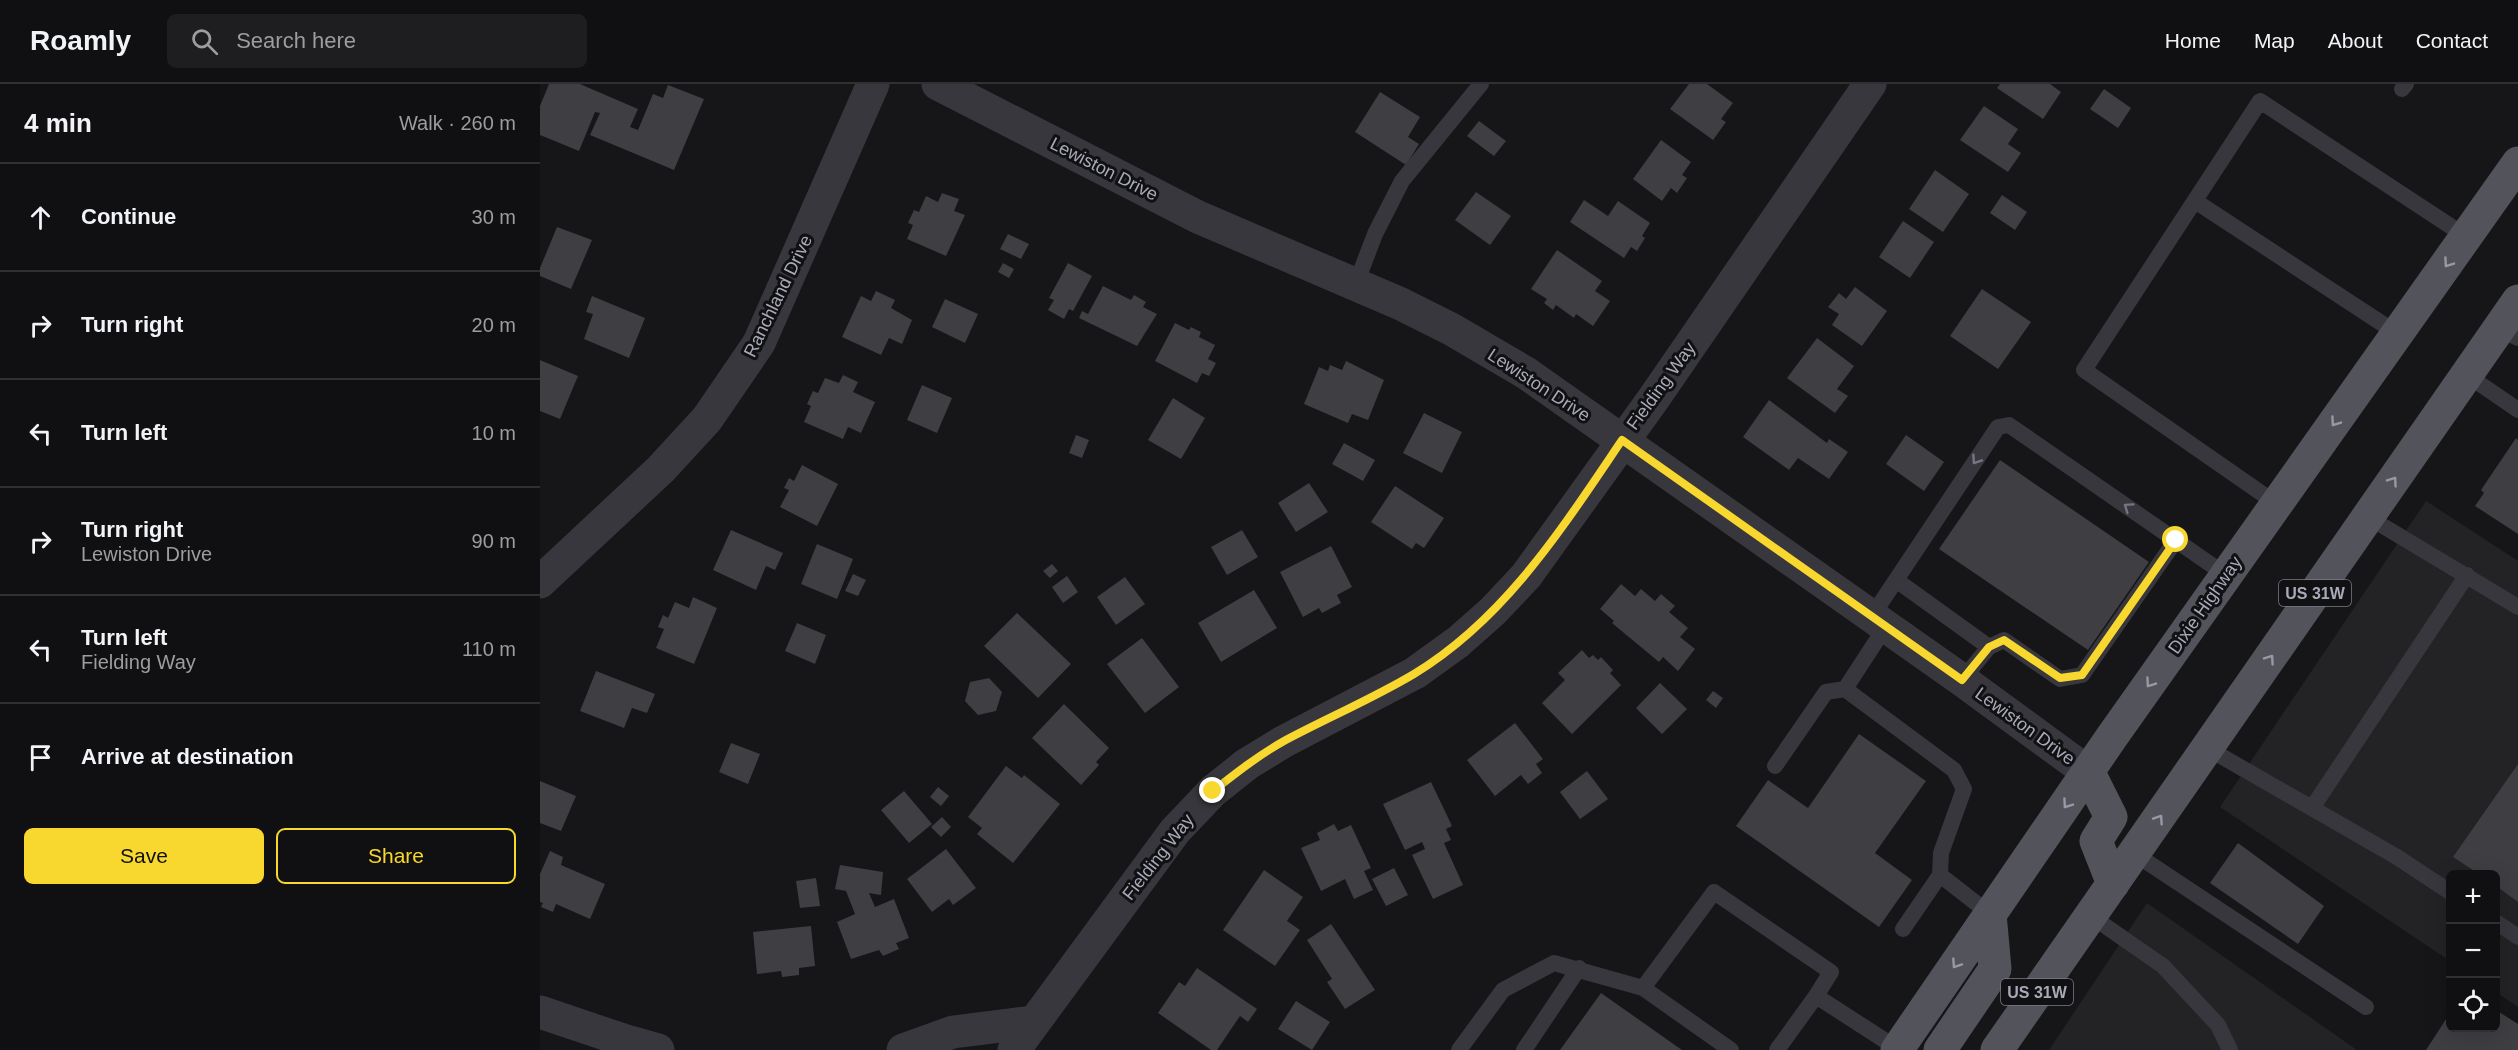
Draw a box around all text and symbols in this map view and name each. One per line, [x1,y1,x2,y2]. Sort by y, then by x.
search box [167,14,587,68]
text: Roamly [30,25,131,56]
icon: search [188,25,221,58]
text: Search here [236,28,356,53]
text: Home [2165,29,2221,52]
text: Map [2254,29,2295,52]
text: About [2328,29,2383,52]
text: Contact [2416,29,2488,52]
text: 4 min [24,108,92,138]
text: Walk · 260 m [399,112,516,134]
street label: Lewiston Drive [1047,133,1161,205]
icon: ahead [24,201,57,234]
text: Continue [81,204,176,229]
text: 30 m [472,206,516,228]
street label: Ranchland Drive [740,232,816,360]
one-way arrow [2444,256,2455,267]
icon: right [24,309,57,342]
text: Turn right [81,312,183,337]
text: 20 m [472,314,516,336]
street label: Fielding Way [1623,338,1699,434]
street label: Lewiston Drive [1484,344,1594,426]
one-way arrow [2332,415,2343,426]
icon: left [24,417,57,450]
text: Turn left [81,420,167,445]
text: 10 m [472,422,516,444]
one-way arrow [1973,453,1984,464]
one-way arrow [2386,477,2397,488]
one-way arrow [2124,503,2135,514]
text: Turn right [81,517,183,542]
icon: right [24,525,57,558]
route start [2162,526,2188,552]
text: 90 m [472,530,516,552]
text: Lewiston Drive [81,543,212,565]
street label: Dixie Highway [2164,553,2246,657]
road number: US 31W [2279,580,2351,606]
text: Turn left [81,625,167,650]
icon: left [24,633,57,666]
text: 110 m [462,638,516,660]
text: Fielding Way [81,651,196,673]
one-way arrow [2262,654,2273,665]
one-way arrow [2146,677,2157,688]
street label: Lewiston Drive [1971,683,2079,769]
icon: arrive [24,741,57,774]
text: Arrive at destination [81,744,294,769]
route end [1199,777,1225,803]
one-way arrow [2063,797,2074,808]
street label: Fielding Way [1118,810,1198,904]
one-way arrow [2152,815,2163,826]
button: Save [24,828,264,884]
button: Share [276,828,516,884]
map controls [2446,870,2500,1032]
button: + [2446,870,2500,924]
button: − [2446,924,2500,978]
one-way arrow [1952,957,1963,968]
button: locate [2446,978,2500,1032]
road number: US 31W [2001,979,2073,1005]

